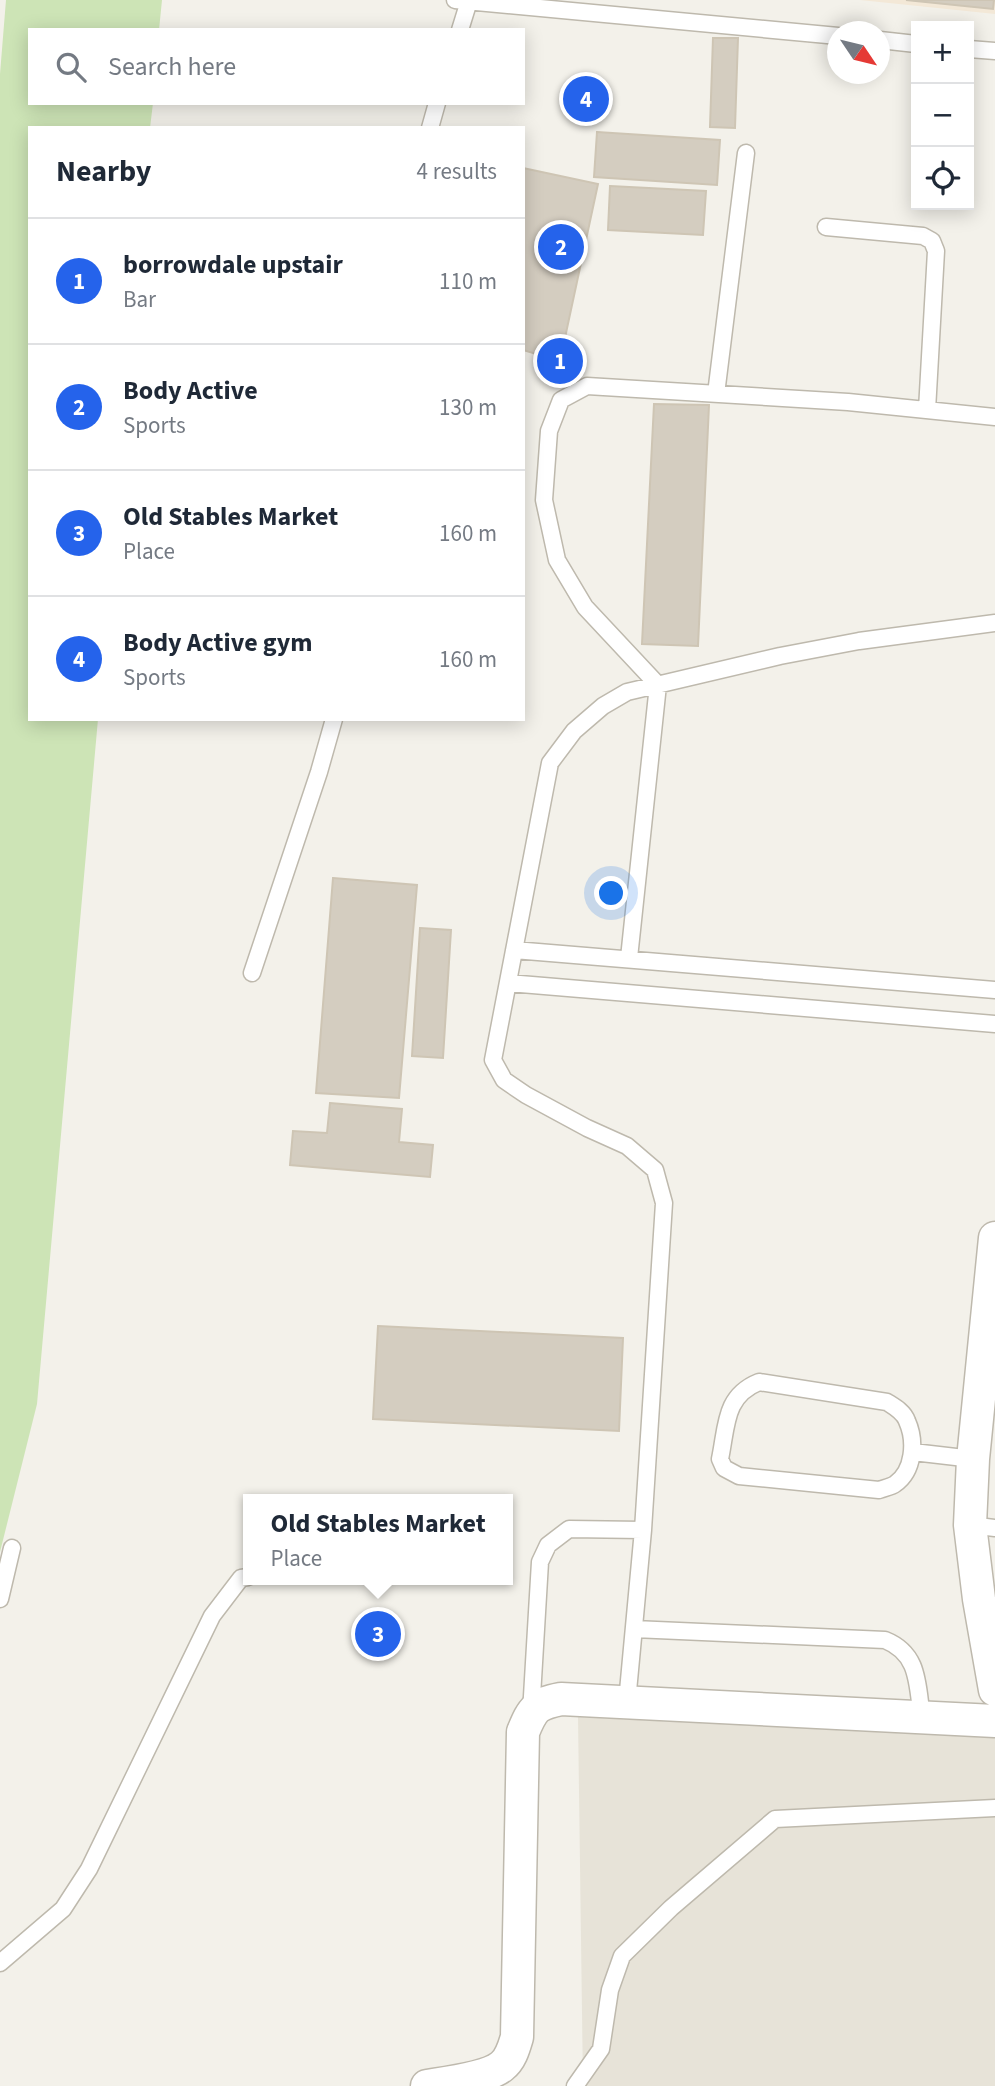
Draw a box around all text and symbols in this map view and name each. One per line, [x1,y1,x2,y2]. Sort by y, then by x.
north arrow [827,21,890,84]
map controls [911,21,974,210]
button: + [911,21,974,84]
search box [28,28,525,105]
icon: search [52,48,90,86]
text: Search here [108,48,236,85]
pin: 4 [563,73,609,125]
button: − [911,84,974,147]
button: locate [911,147,974,210]
text: Nearby [56,150,151,193]
text: 4 results [417,155,497,188]
pin: 2 [538,221,584,273]
text: borrowdale upstair [123,246,343,283]
text: 1 [73,265,85,298]
text: 110 m [439,265,497,298]
text: Bar [123,283,156,316]
pin: 1 [537,335,583,387]
text: Body Active [123,372,258,409]
text: 2 [73,391,85,424]
text: 130 m [439,391,497,424]
text: Sports [123,409,186,442]
text: Old Stables Market [123,498,338,535]
text: 3 [73,517,85,550]
text: 160 m [439,517,497,550]
text: Place [123,535,175,568]
text: Body Active gym [123,624,313,661]
text: 4 [73,643,85,676]
text: 160 m [439,643,497,676]
text: Sports [123,661,186,694]
your location [594,876,628,910]
popup [243,1494,513,1585]
text: Old Stables Market [270,1505,486,1542]
text: Place [270,1542,322,1575]
pin: 3 [355,1608,401,1660]

